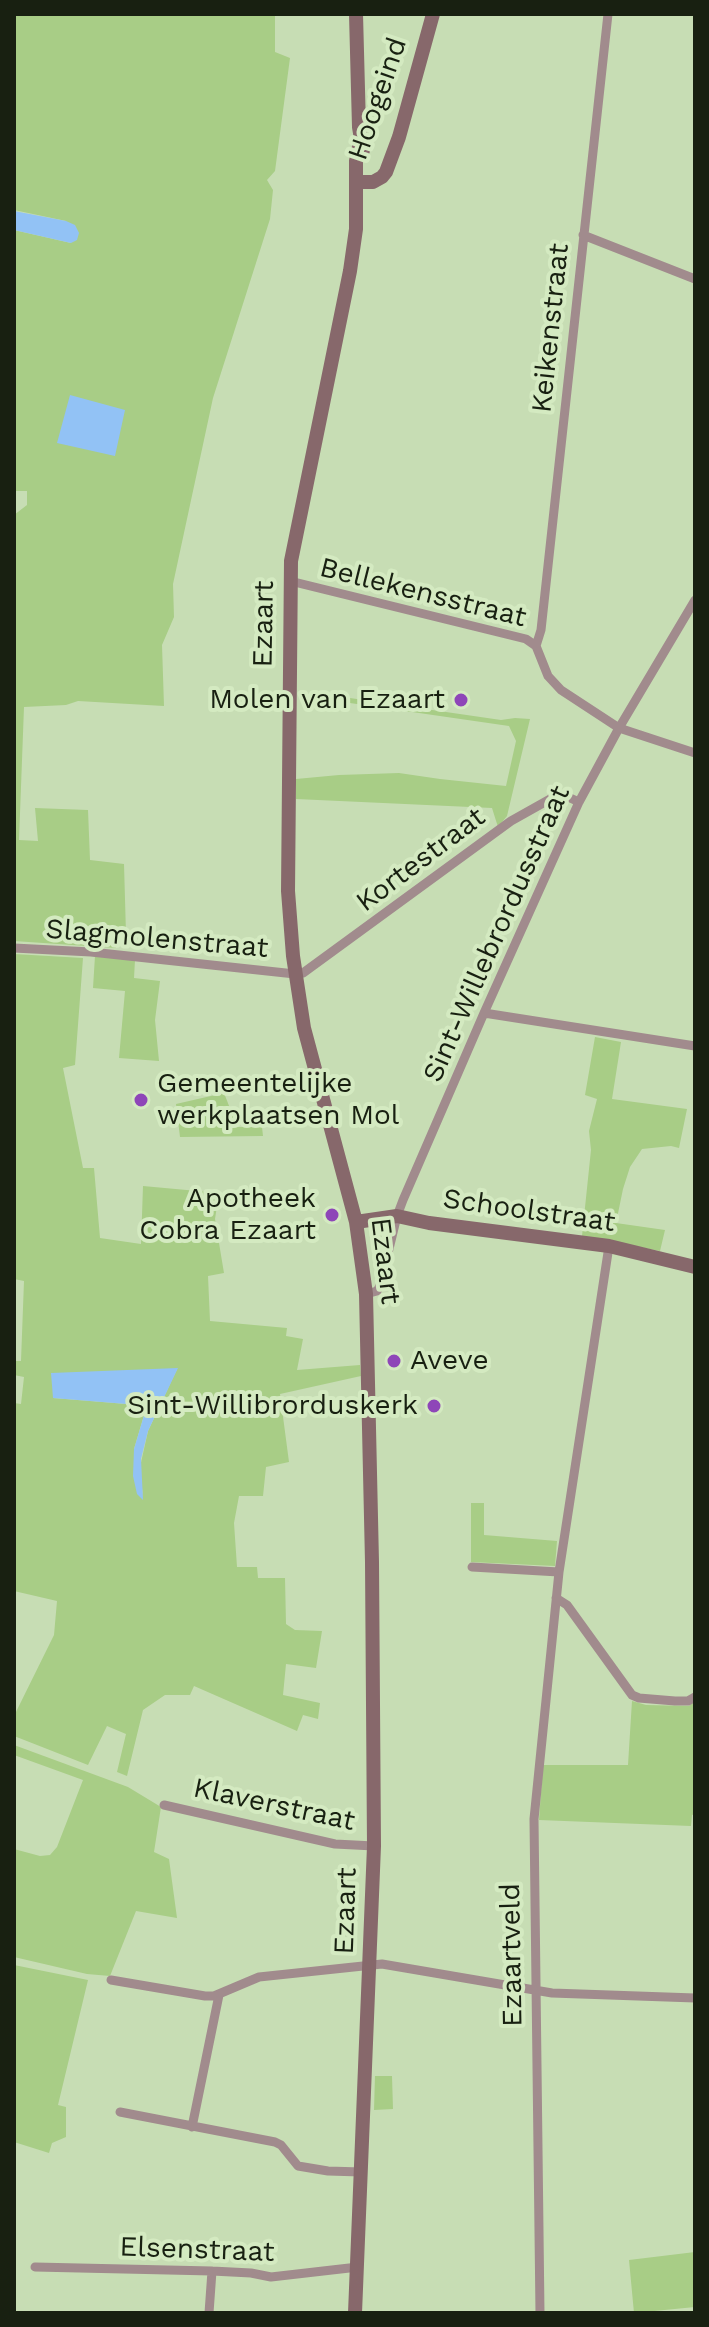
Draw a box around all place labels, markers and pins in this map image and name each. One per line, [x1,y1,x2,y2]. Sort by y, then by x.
place label: Molen van Ezaart [209,683,445,717]
marker: Molen van Ezaart [452,691,470,709]
place label: Gemeentelijke werkplaatsen Mol [157,1067,399,1133]
marker: Gemeentelijke werkplaatsen Mol [132,1091,150,1109]
place label: Apotheek Cobra Ezaart [139,1182,316,1248]
marker: Apotheek Cobra Ezaart [323,1206,341,1224]
place label: Aveve [410,1344,489,1378]
marker: Aveve [385,1352,403,1370]
place label: Sint-Willibrorduskerk [127,1389,418,1423]
marker: Sint-Willibrorduskerk [425,1397,443,1415]

